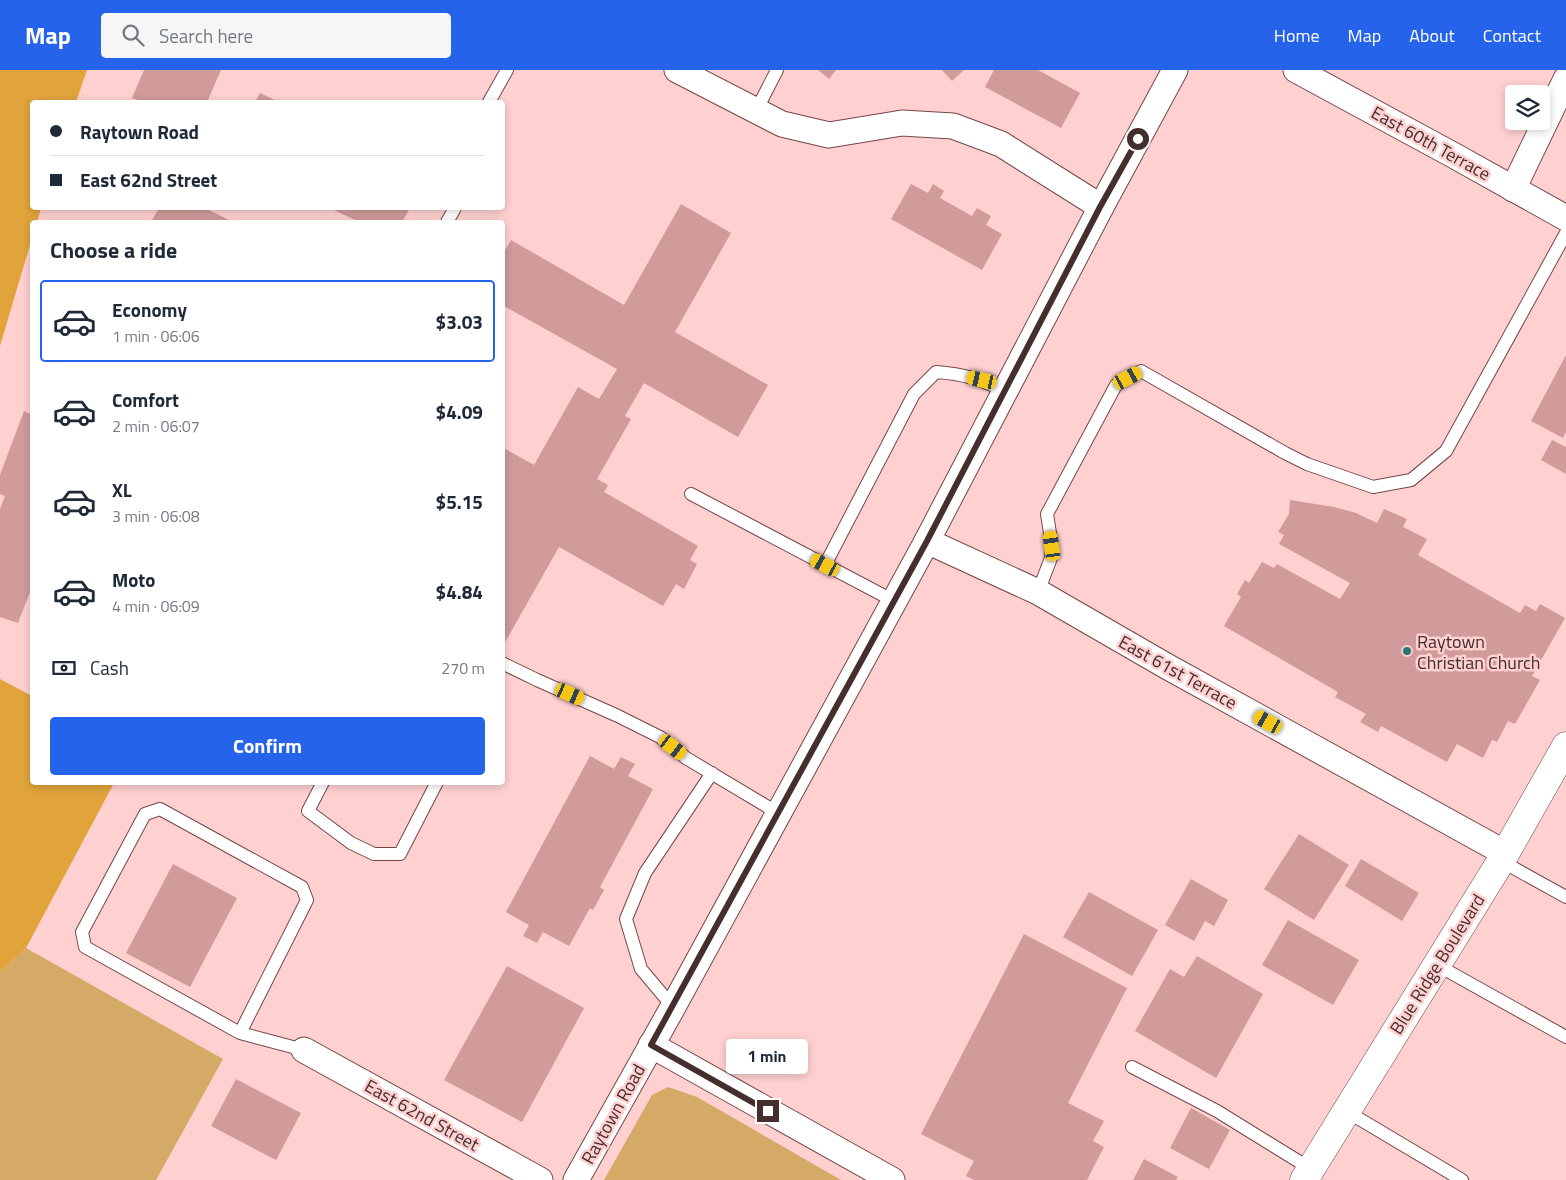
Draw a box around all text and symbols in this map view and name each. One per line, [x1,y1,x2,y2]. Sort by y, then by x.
search box [101,13,451,58]
text: Map [25,17,71,53]
icon: search [119,21,147,49]
text: Search here [159,21,253,50]
text: Home [1274,22,1320,49]
text: Map [1348,22,1381,49]
text: About [1409,22,1455,49]
text: Contact [1483,22,1541,49]
map controls [1505,85,1550,130]
button: layers [1505,85,1550,130]
street label: East 60th Terrace [1366,99,1496,187]
text: Raytown Road [80,117,199,146]
route start [1127,128,1149,150]
text: East 62nd Street [80,165,217,194]
text: Choose a ride [50,233,177,267]
text: Economy [112,295,187,324]
icon: car [52,299,97,344]
text: $3.03 [436,307,483,336]
text: 1 min · 06:06 [112,324,200,348]
car [1111,364,1144,392]
car [965,369,998,391]
text: Comfort [112,385,179,414]
icon: car [52,389,97,434]
text: $4.09 [436,397,483,426]
text: 2 min · 06:07 [112,414,200,438]
text: XL [112,475,132,504]
icon: car [52,479,97,524]
text: $5.15 [436,487,483,516]
text: 3 min · 06:08 [112,504,200,528]
car [1042,530,1061,562]
car [808,551,841,579]
text: Moto [112,565,155,594]
icon: car [52,569,97,614]
text: $4.84 [436,577,483,606]
text: 4 min · 06:09 [112,594,200,618]
street label: East 61st Terrace [1114,628,1242,716]
place label: Raytown Christian Church [1417,628,1540,676]
marker: Raytown Christian Church [1401,645,1413,657]
text: Cash [90,653,129,682]
icon: cash [50,654,78,682]
text: 270 m [441,656,485,680]
car [553,681,586,707]
car [1251,708,1284,736]
button: Confirm [50,717,485,775]
car [656,732,689,762]
street label: Blue Ridge Boulevard [1383,889,1491,1039]
callout: 1 min [727,1038,809,1074]
text: 1 min [748,1044,786,1068]
street label: Raytown Road [574,1059,652,1169]
street label: East 62nd Street [360,1072,485,1158]
route end [757,1100,779,1122]

